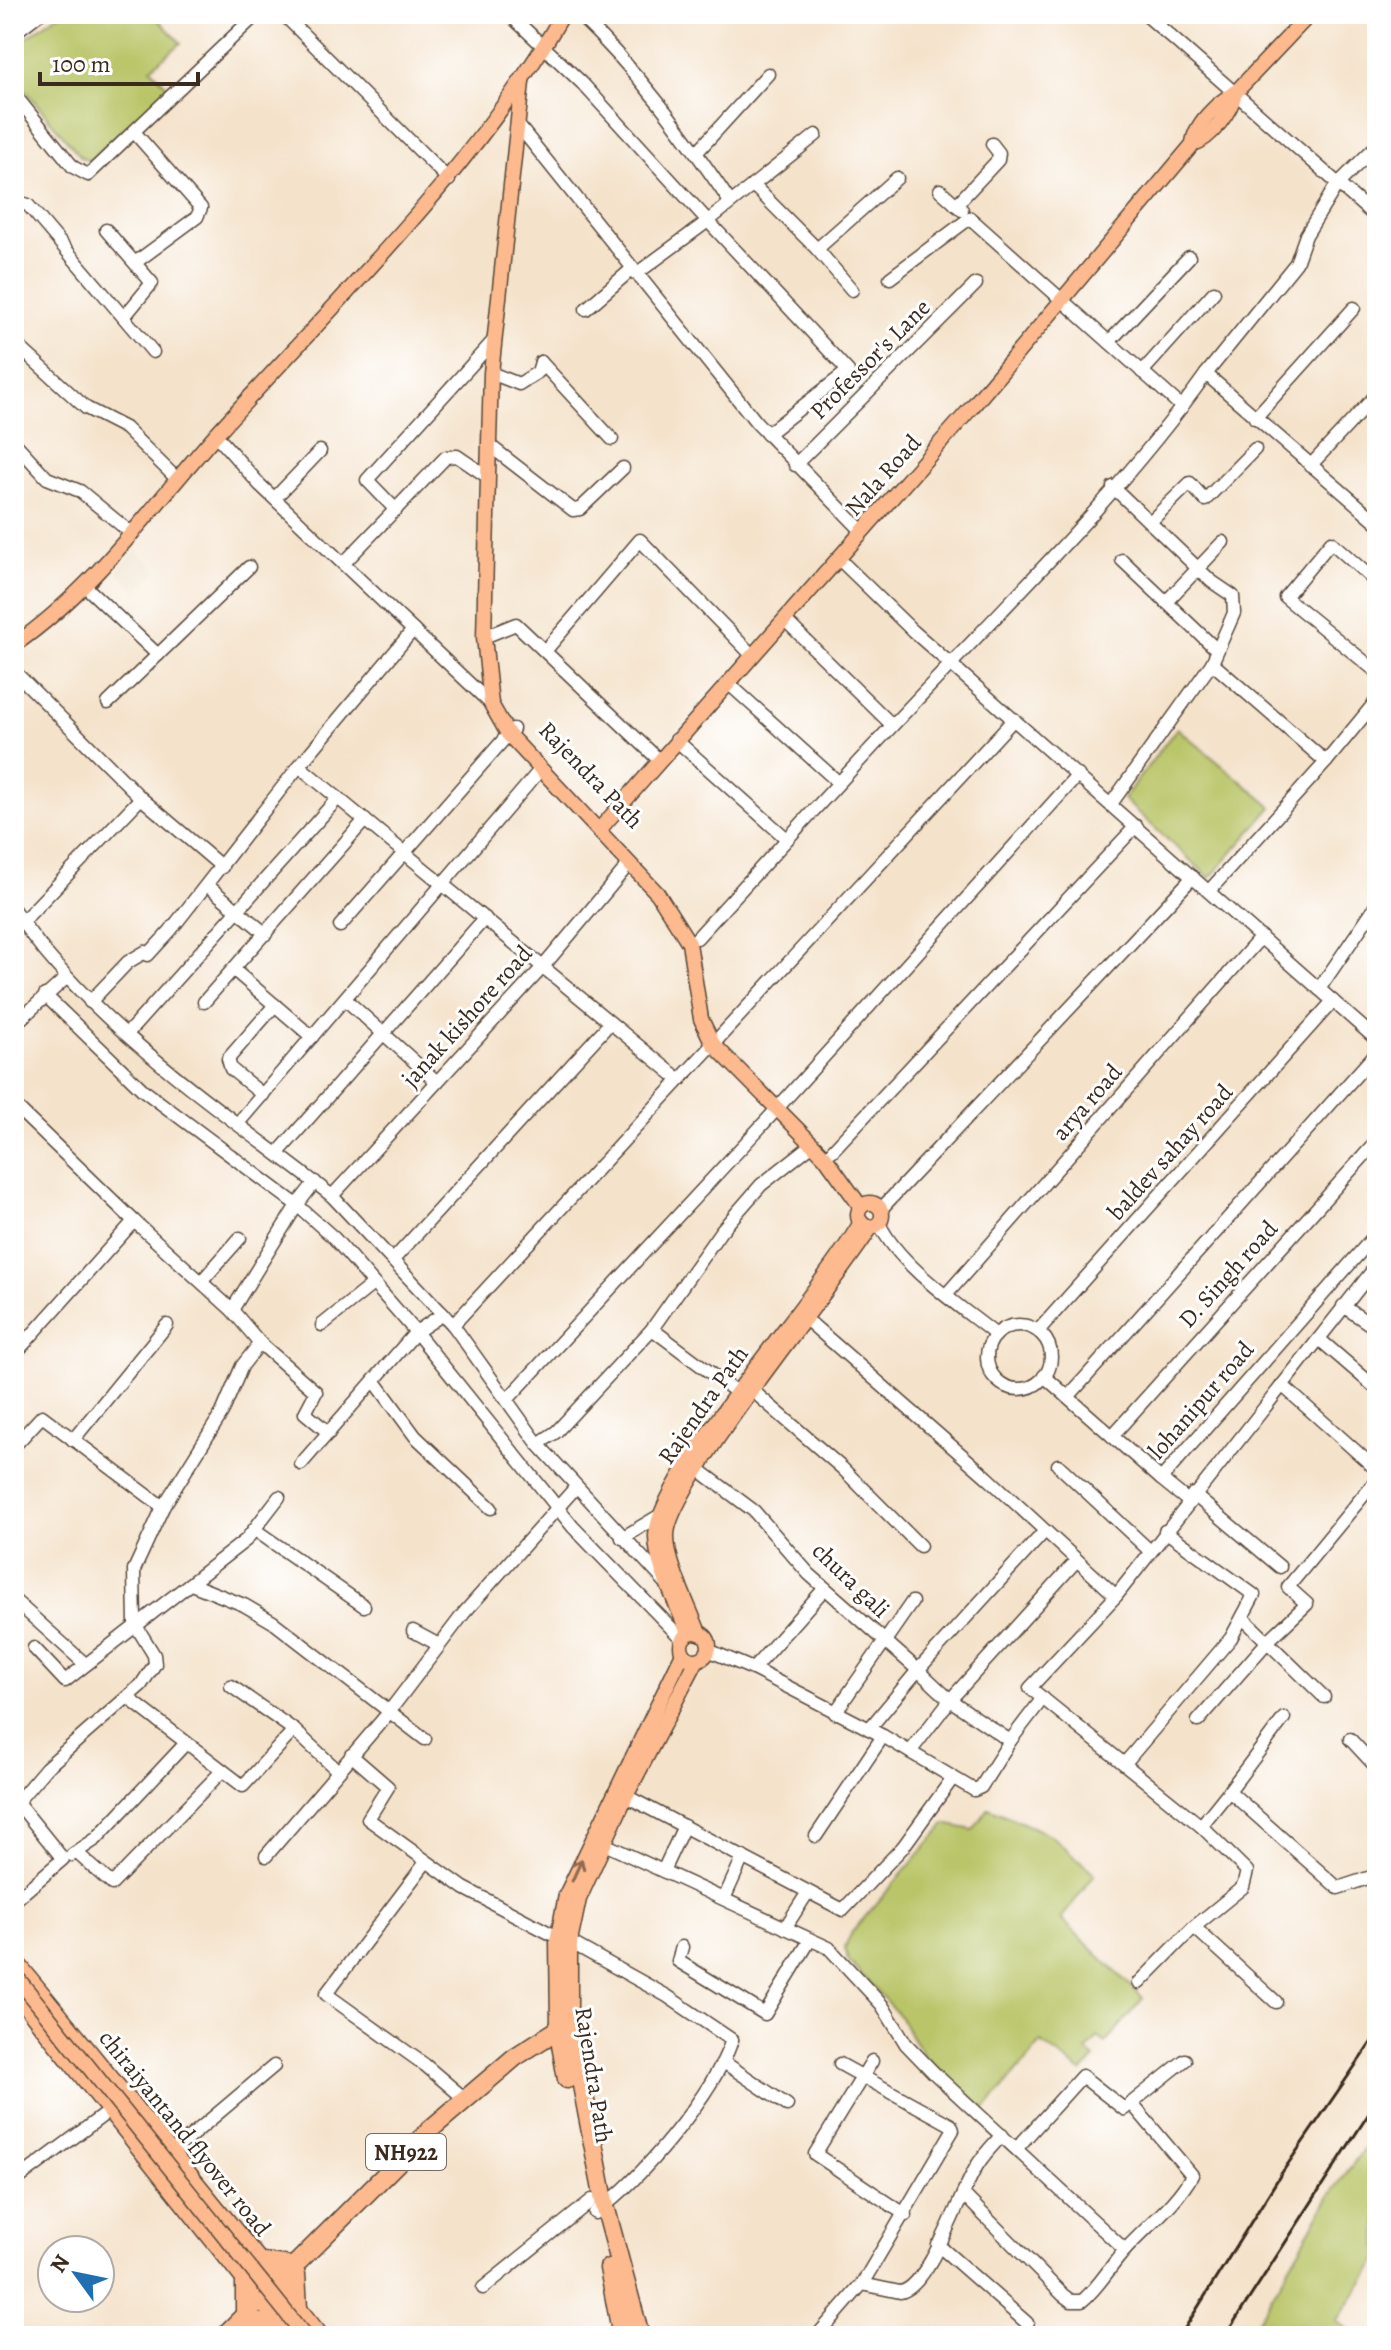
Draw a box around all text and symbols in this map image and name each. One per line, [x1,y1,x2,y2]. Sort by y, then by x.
scale bar [40,36,198,86]
text: 100 m [52,48,111,80]
street label: Professor's Lane [803,292,937,426]
street label: Nala Road [838,427,928,523]
street label: Rajendra Path [532,714,650,836]
street label: janak kishore road [395,938,539,1094]
street label: arya road [1045,1057,1129,1147]
street label: baldev sahay road [1100,1077,1240,1227]
street label: D. Singh road [1171,1213,1285,1335]
street label: lohanipur road [1141,1334,1261,1466]
street label: Rajendra Path [650,1339,756,1471]
street label: chura gali [805,1535,897,1625]
one-way arrow [571,1858,586,1883]
street label: Rajendra Path [567,2004,621,2146]
street label: chiraiyantand flyover road [92,2023,278,2243]
road number: NH922 [366,2134,446,2170]
north arrow [36,2234,116,2314]
text: N [43,2249,77,2279]

